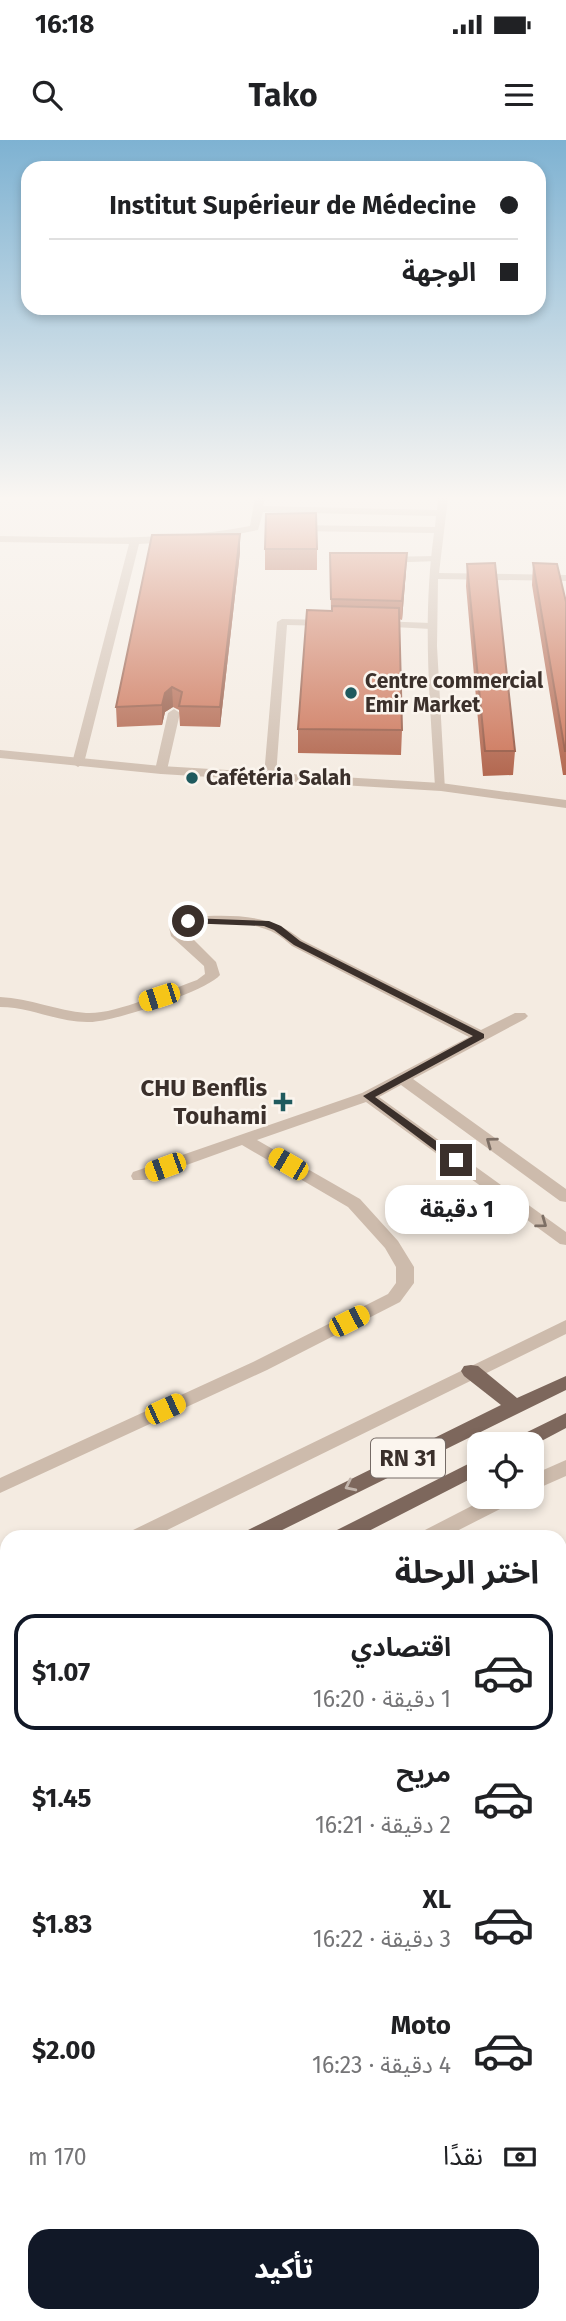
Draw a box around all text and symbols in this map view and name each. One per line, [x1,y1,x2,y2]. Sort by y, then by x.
text: 16:18 [35,9,94,40]
icon: search [28,76,66,114]
text: Tako [248,76,318,114]
icon: menu [500,76,538,114]
text: Institut Supérieur de Médecine [109,190,476,221]
text: الوجهة [402,257,476,288]
place label: Centre commercial Emir Market [365,668,544,718]
marker: Centre commercial Emir Market [343,685,359,701]
place label: Cafétéria Salah [206,765,351,791]
marker: Cafétéria Salah [184,770,200,786]
route start [172,905,204,937]
car [136,981,183,1013]
place label: CHU Benflis Touhami [140,1074,267,1130]
marker: CHU Benflis Touhami [273,1092,293,1112]
one-way arrow [486,1138,499,1151]
car [265,1144,312,1184]
route end [440,1144,472,1176]
car [142,1150,189,1184]
callout: 1 دقيقة [384,1184,528,1234]
text: 1 دقيقة [420,1195,494,1223]
one-way arrow [534,1215,547,1227]
car [326,1302,373,1340]
car [142,1391,189,1427]
map controls [467,1432,544,1509]
button: locate [467,1432,544,1509]
road number: RN 31 [371,1438,445,1478]
one-way arrow [345,1477,357,1491]
text: اختر الرحلة [395,1553,539,1591]
text: اقتصادي [351,1632,451,1663]
icon: car [472,1641,535,1704]
text: $1.07 [32,1657,90,1688]
text: 1 دقيقة · 16:20 [313,1685,451,1713]
text: مريح [396,1758,451,1789]
icon: car [472,1767,535,1830]
text: $1.45 [32,1783,91,1814]
text: 2 دقيقة · 16:21 [315,1811,451,1839]
text: XL [423,1884,451,1915]
icon: car [472,1893,535,1956]
text: $1.83 [32,1909,92,1940]
text: 3 دقيقة · 16:22 [313,1925,451,1953]
text: Moto [391,2010,451,2041]
icon: car [472,2019,535,2082]
text: $2.00 [32,2035,96,2066]
text: 4 دقيقة · 16:23 [312,2051,451,2079]
icon: cash [501,2138,539,2176]
text: نقدًا [443,2141,483,2172]
text: 170 m [28,2143,87,2171]
button: تأكيد [28,2229,539,2309]

